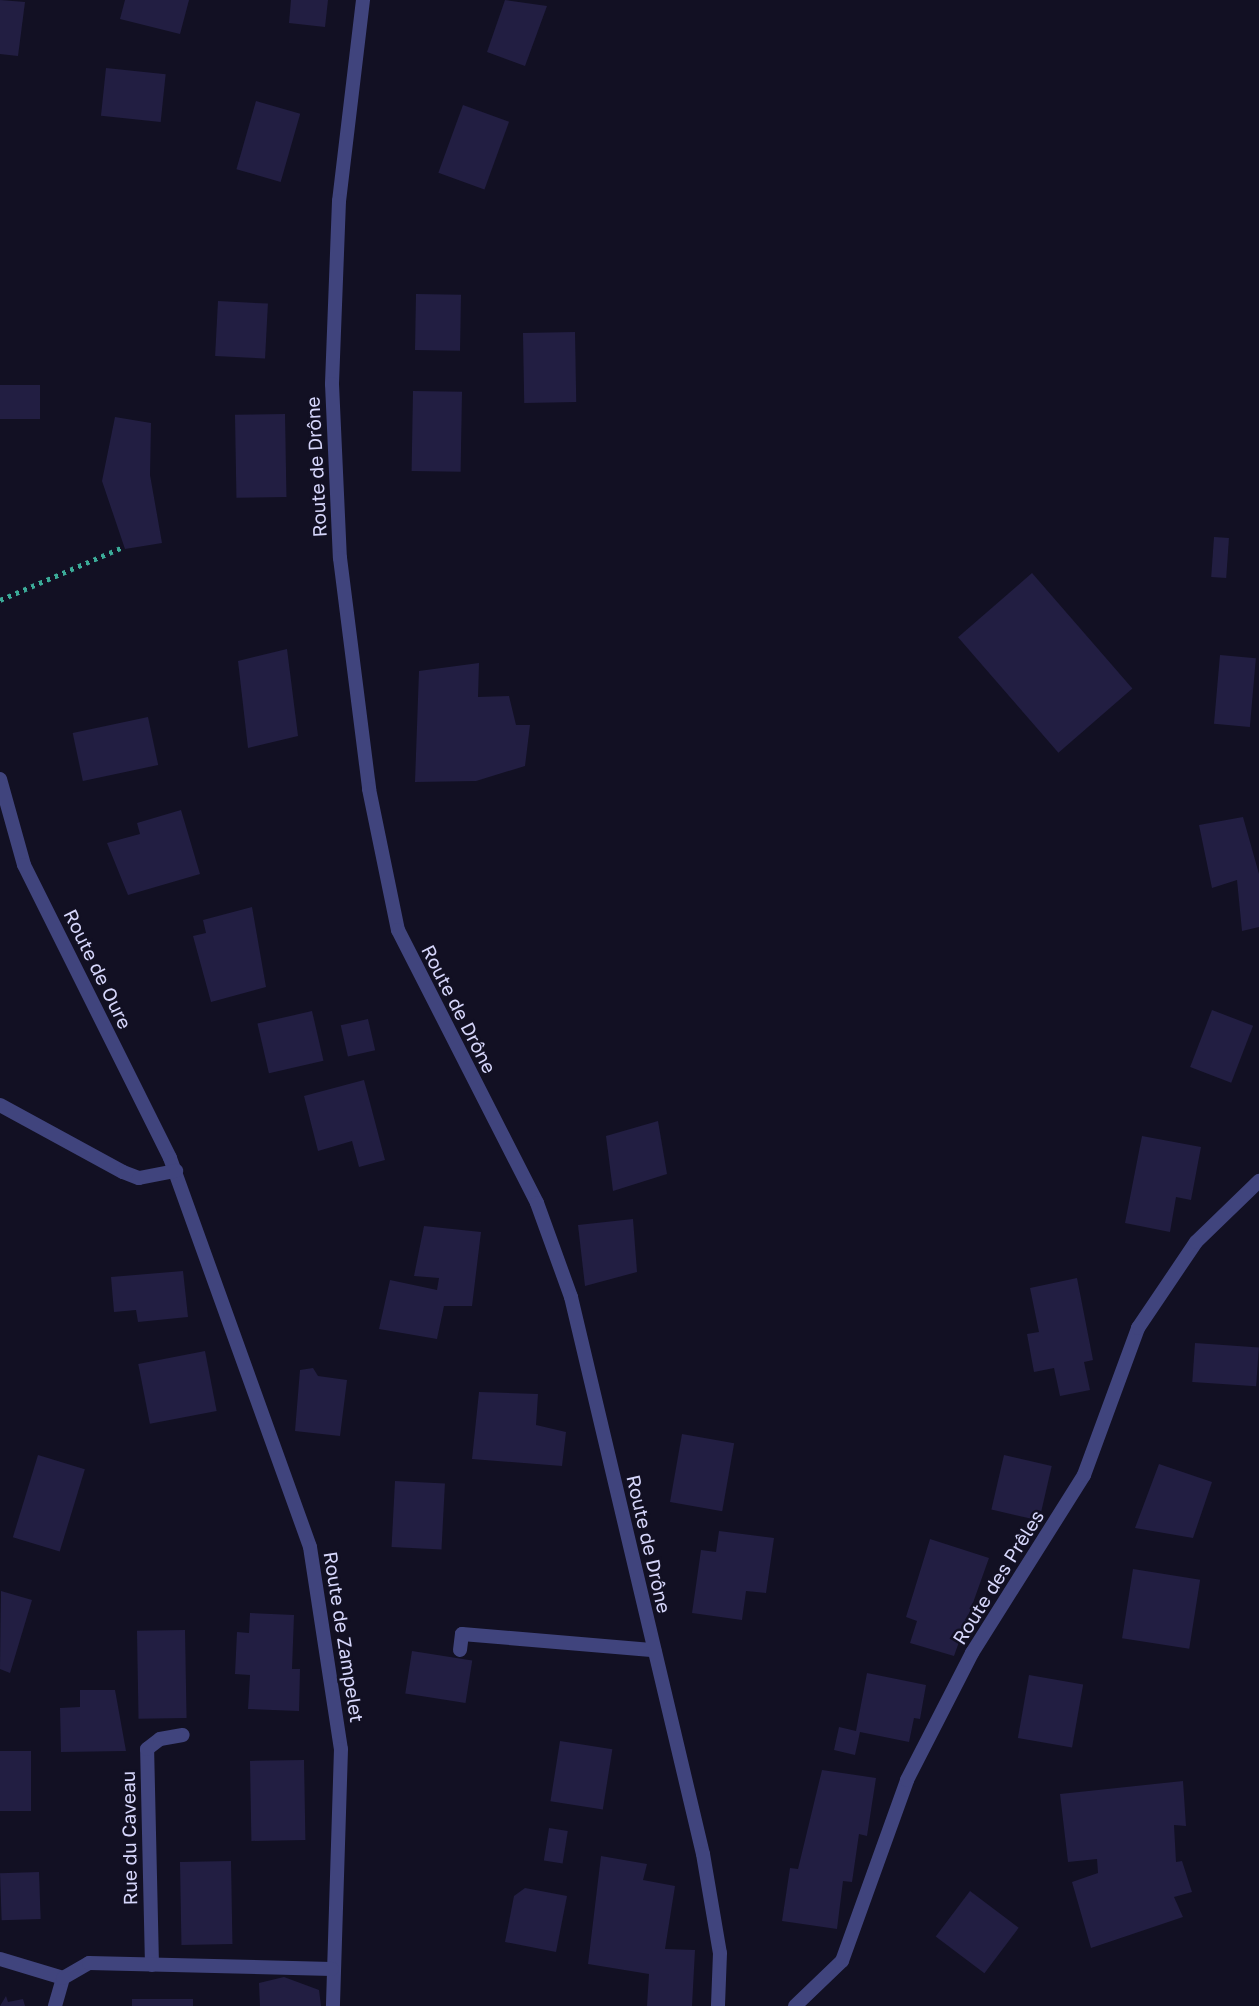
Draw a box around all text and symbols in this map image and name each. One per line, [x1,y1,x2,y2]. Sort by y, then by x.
street label: Route de Drône [301,396,331,538]
street label: Route de Oure [59,905,137,1033]
street label: Route de Drône [417,941,501,1077]
street label: Route de Drône [622,1473,676,1615]
street label: Route des Prêles [947,1506,1049,1648]
street label: Route de Zampelet [319,1550,369,1724]
street label: Rue du Caveau [116,1771,142,1905]

